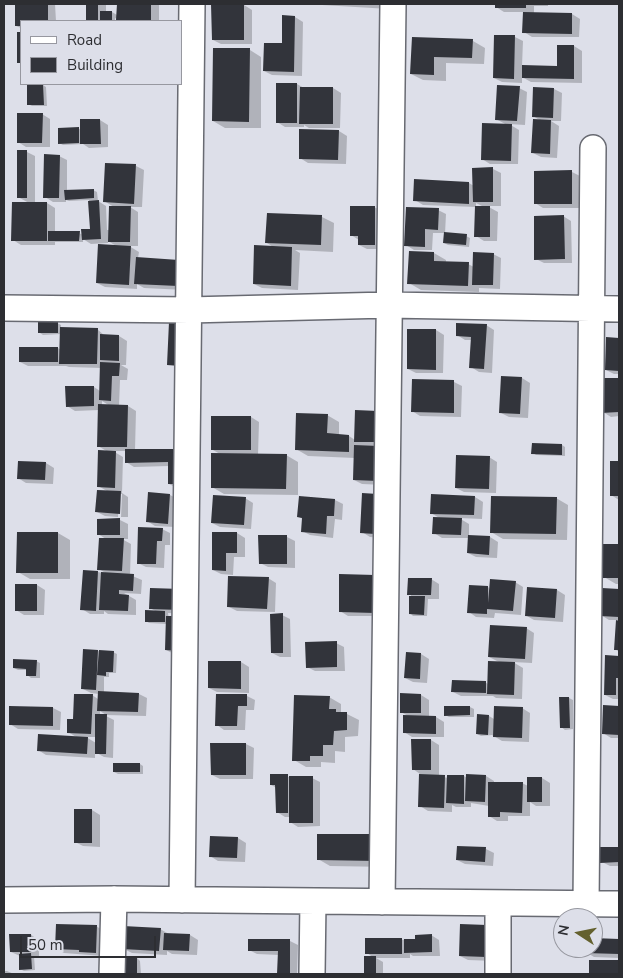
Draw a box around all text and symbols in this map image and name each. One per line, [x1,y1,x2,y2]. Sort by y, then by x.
legend [20,20,182,85]
text: Road [67,30,102,50]
text: Building [67,55,123,75]
north arrow [553,908,603,958]
text: N [553,923,574,937]
scale bar [22,926,159,958]
text: 50 m [28,935,63,955]

